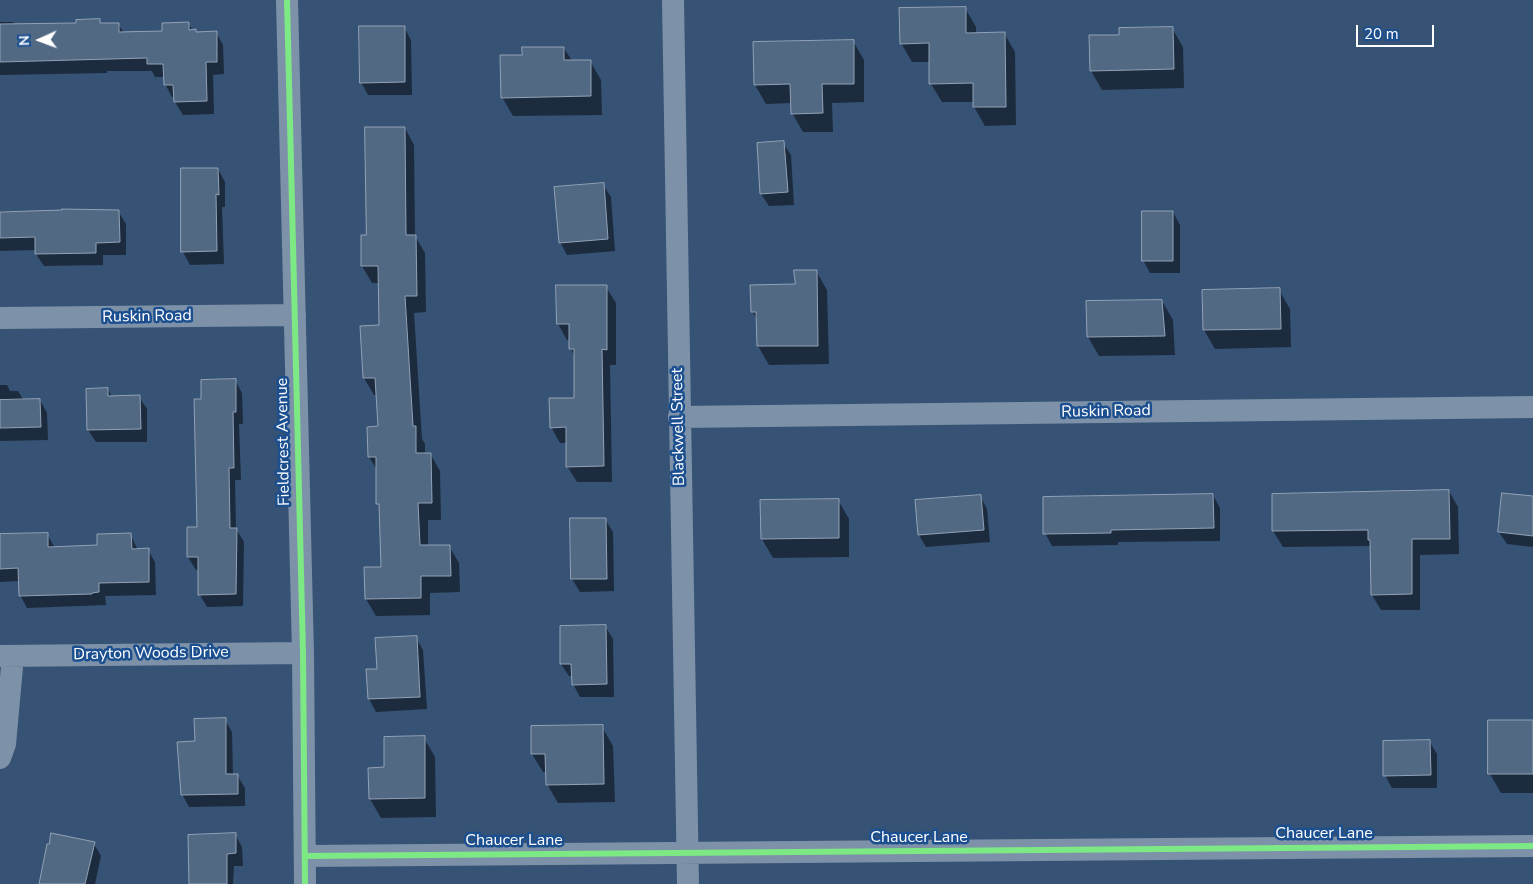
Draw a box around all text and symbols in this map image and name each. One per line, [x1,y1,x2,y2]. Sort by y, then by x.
north arrow [15,15,65,65]
scale bar [1358,15,1436,47]
text: 20 m [1364,24,1399,44]
text: N [15,35,34,46]
street label: Ruskin Road [102,307,192,327]
street label: Blackwell Street [668,368,690,486]
street label: Fieldcrest Avenue [273,378,295,506]
street label: Ruskin Road [1061,402,1151,422]
street label: Drayton Woods Drive [73,643,229,665]
street label: Chaucer Lane [1275,824,1373,844]
street label: Chaucer Lane [870,828,968,848]
street label: Chaucer Lane [465,831,563,851]

